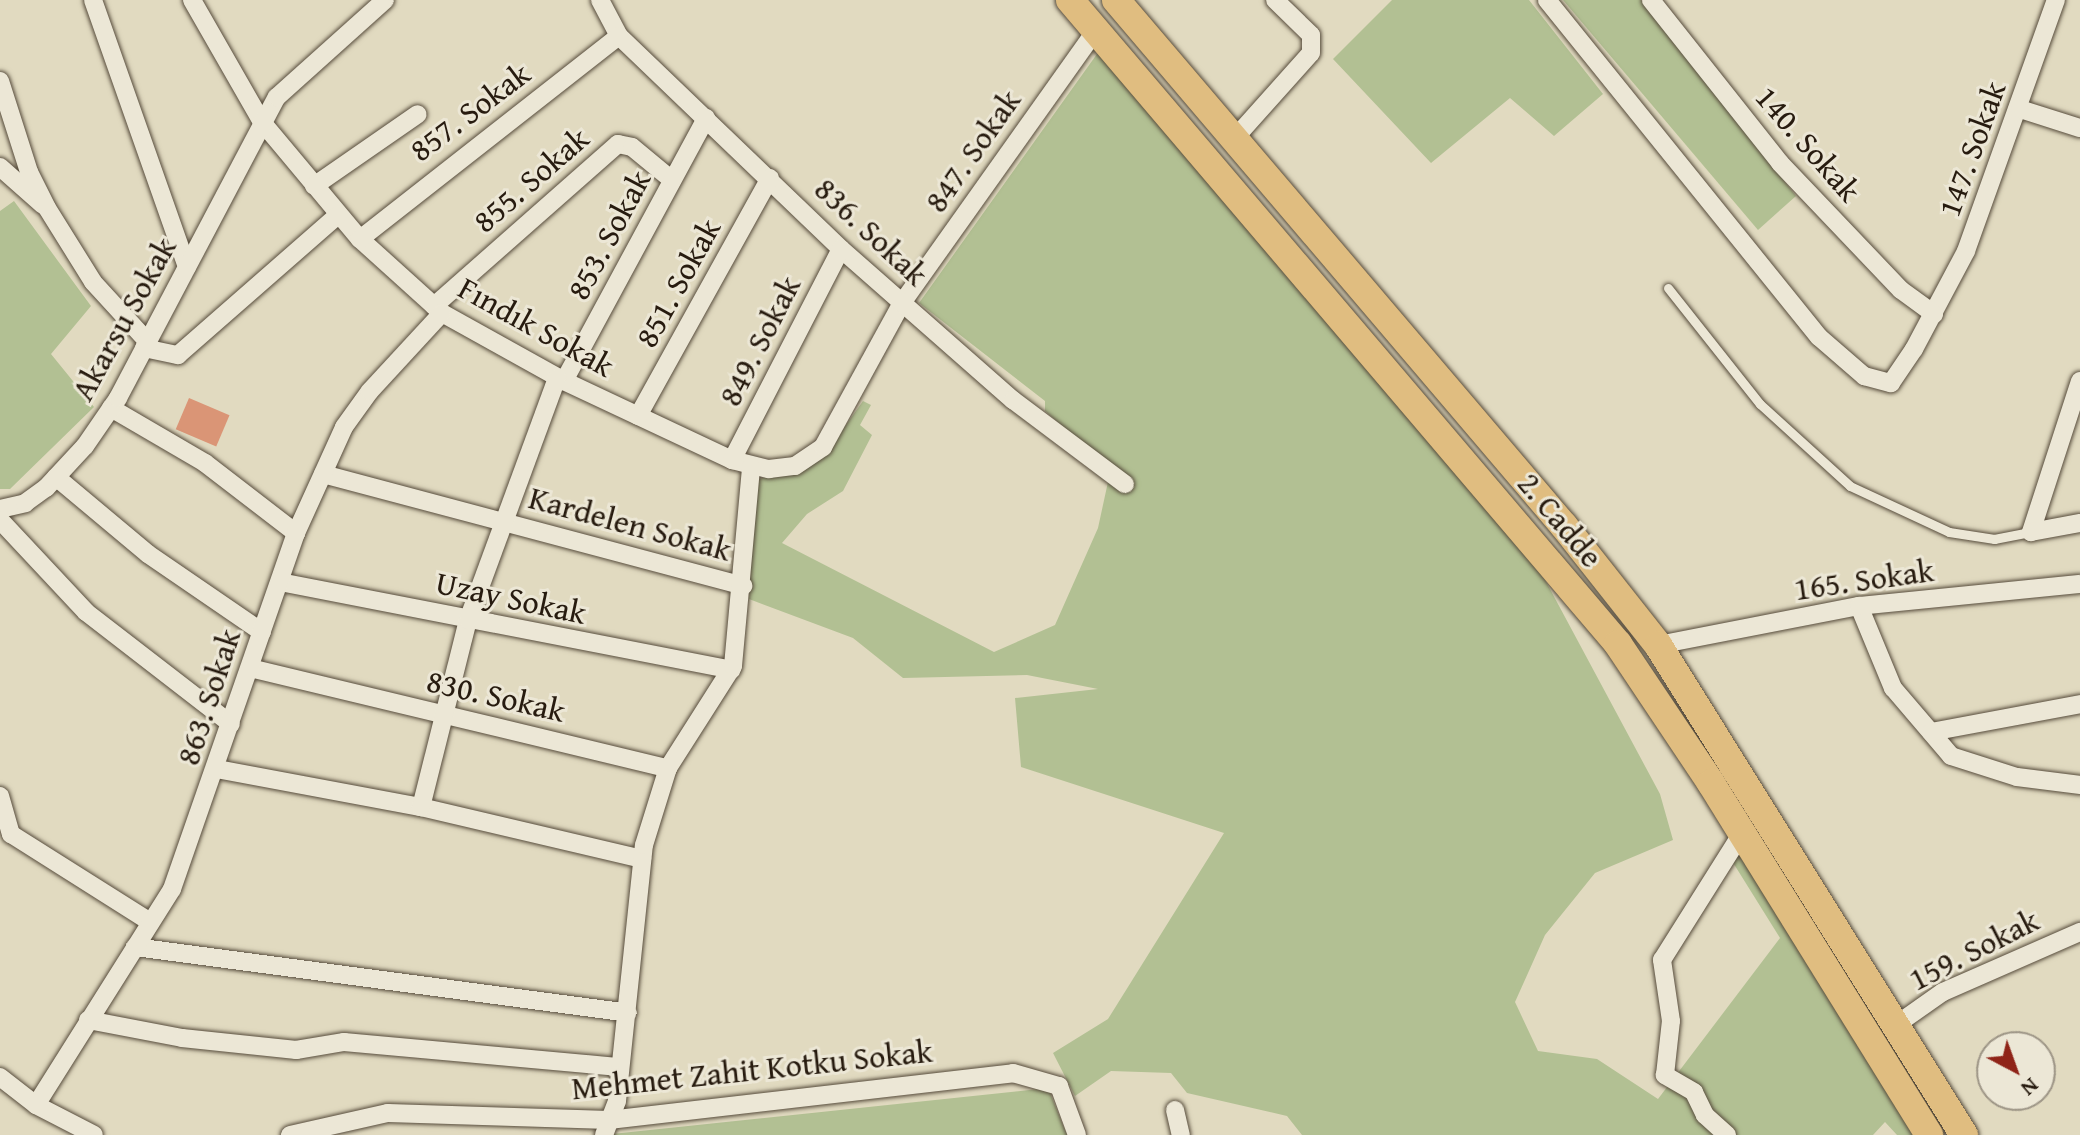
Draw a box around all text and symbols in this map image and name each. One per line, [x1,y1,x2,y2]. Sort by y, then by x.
street label: 857. Sokak [402,54,538,170]
street label: 147. Sokak [1930,76,2014,222]
street label: 140. Sokak [1747,78,1869,210]
street label: 847. Sokak [917,82,1029,220]
street label: 855. Sokak [465,119,597,241]
street label: 853. Sokak [559,164,659,306]
street label: 836. Sokak [806,170,936,294]
street label: 851. Sokak [627,212,729,354]
street label: Akarsu Sokak [63,231,185,407]
street label: Fındık Sokak [452,269,620,385]
street label: 849. Sokak [711,270,809,412]
street label: 2. Cadde [1509,465,1611,575]
street label: Kardelen Sokak [525,479,735,569]
street label: 165. Sokak [1792,551,1936,609]
street label: Uzay Sokak [432,563,590,633]
street label: 863. Sokak [169,624,249,770]
street label: 830. Sokak [423,661,569,731]
street label: 159. Sokak [1903,901,2045,999]
north arrow [1976,1031,2056,1111]
street label: Mehmet Zahit Kotku Sokak [570,1032,934,1108]
text: N [2014,1071,2046,1105]

